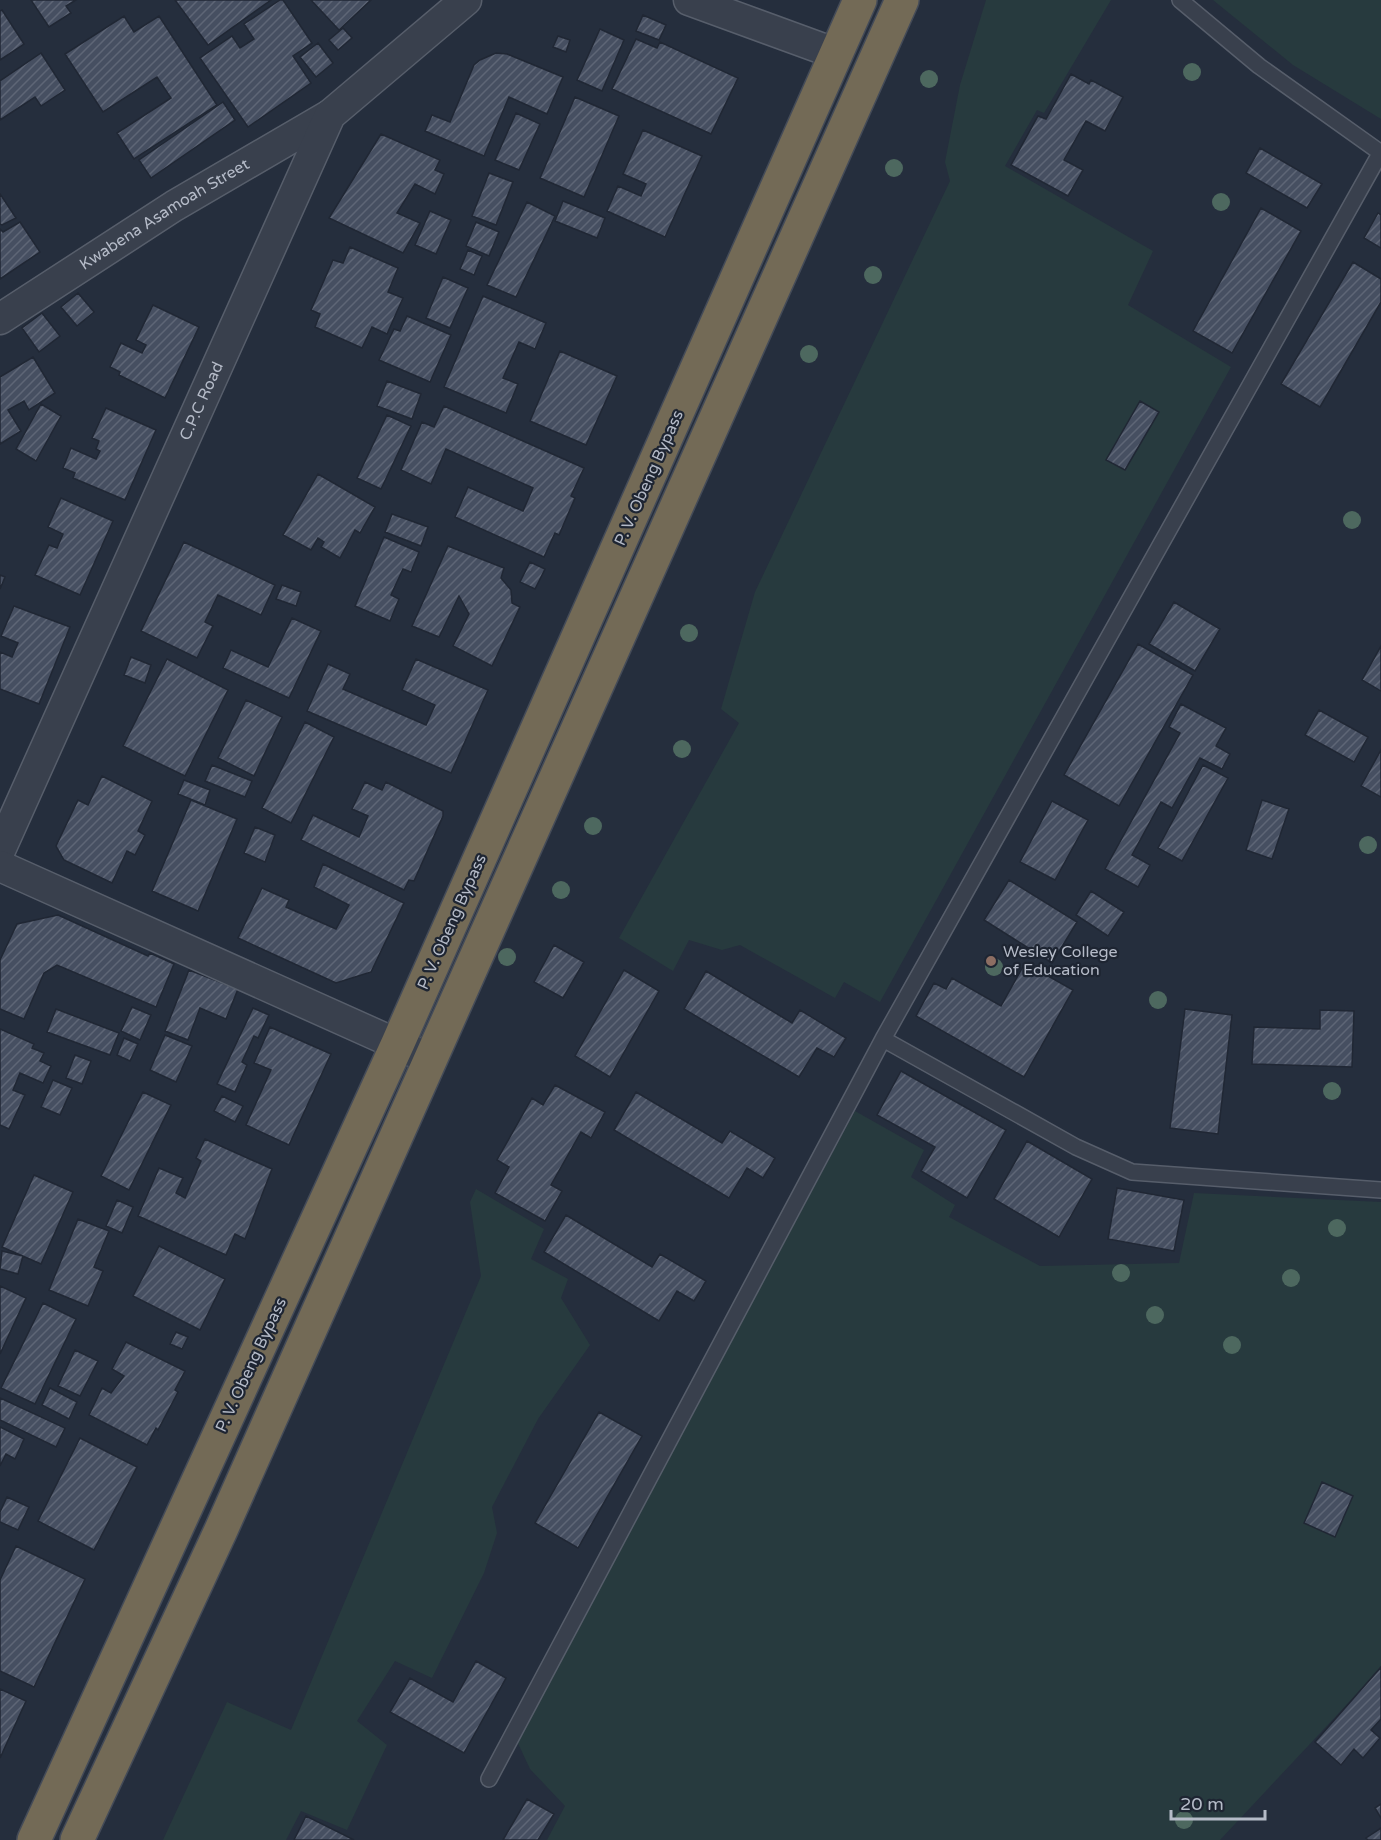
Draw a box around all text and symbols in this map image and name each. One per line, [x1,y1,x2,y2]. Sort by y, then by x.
street label: Kwabena Asamoah Street [76,154,253,275]
street label: C.P.C Road [175,359,228,444]
street label: P. V. Obeng Bypass [610,407,688,549]
street label: P. V. Obeng Bypass [413,851,491,993]
place label: Wesley College of Education [1003,942,1118,980]
marker: Wesley College of Education [984,954,998,968]
street label: P. V. Obeng Bypass [211,1295,291,1435]
scale bar [1171,1783,1266,1821]
text: 20 m [1180,1793,1224,1815]

